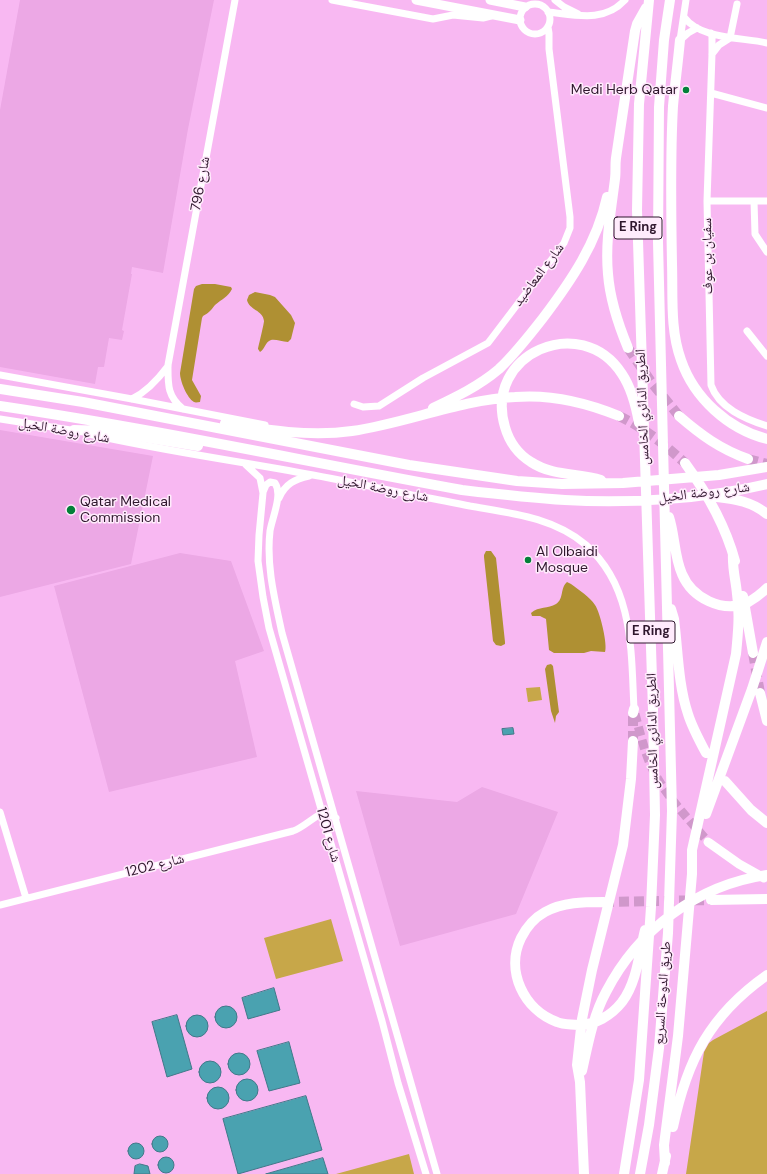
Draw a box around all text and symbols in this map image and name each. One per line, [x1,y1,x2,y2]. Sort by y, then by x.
place label: Medi Herb Qatar [571,82,678,98]
marker: Medi Herb Qatar [681,85,691,95]
street label: شارع 796 [188,155,214,213]
road number: E Ring [614,217,662,239]
street label: سفيان بن عوف [699,218,717,294]
street label: شارع المعاضيد [510,240,568,310]
street label: الطريق الدائري الخامس [633,349,653,465]
street label: شارع روضة الخيل [17,415,111,447]
street label: شارع روضة الخيل [336,472,430,506]
street label: شارع روضة الخيل [657,479,751,507]
place label: Qatar Medical Commission [80,494,171,526]
marker: Qatar Medical Commission [65,504,77,516]
place label: Al Olbaidi Mosque [536,544,598,576]
marker: Al Olbaidi Mosque [523,555,533,565]
road number: E Ring [627,621,675,643]
street label: الطريق الدائري الخامس [644,673,662,789]
street label: شارع 1201 [312,805,344,865]
street label: شارع 1202 [124,851,186,881]
street label: طريق الدوحة السريع [651,941,675,1045]

